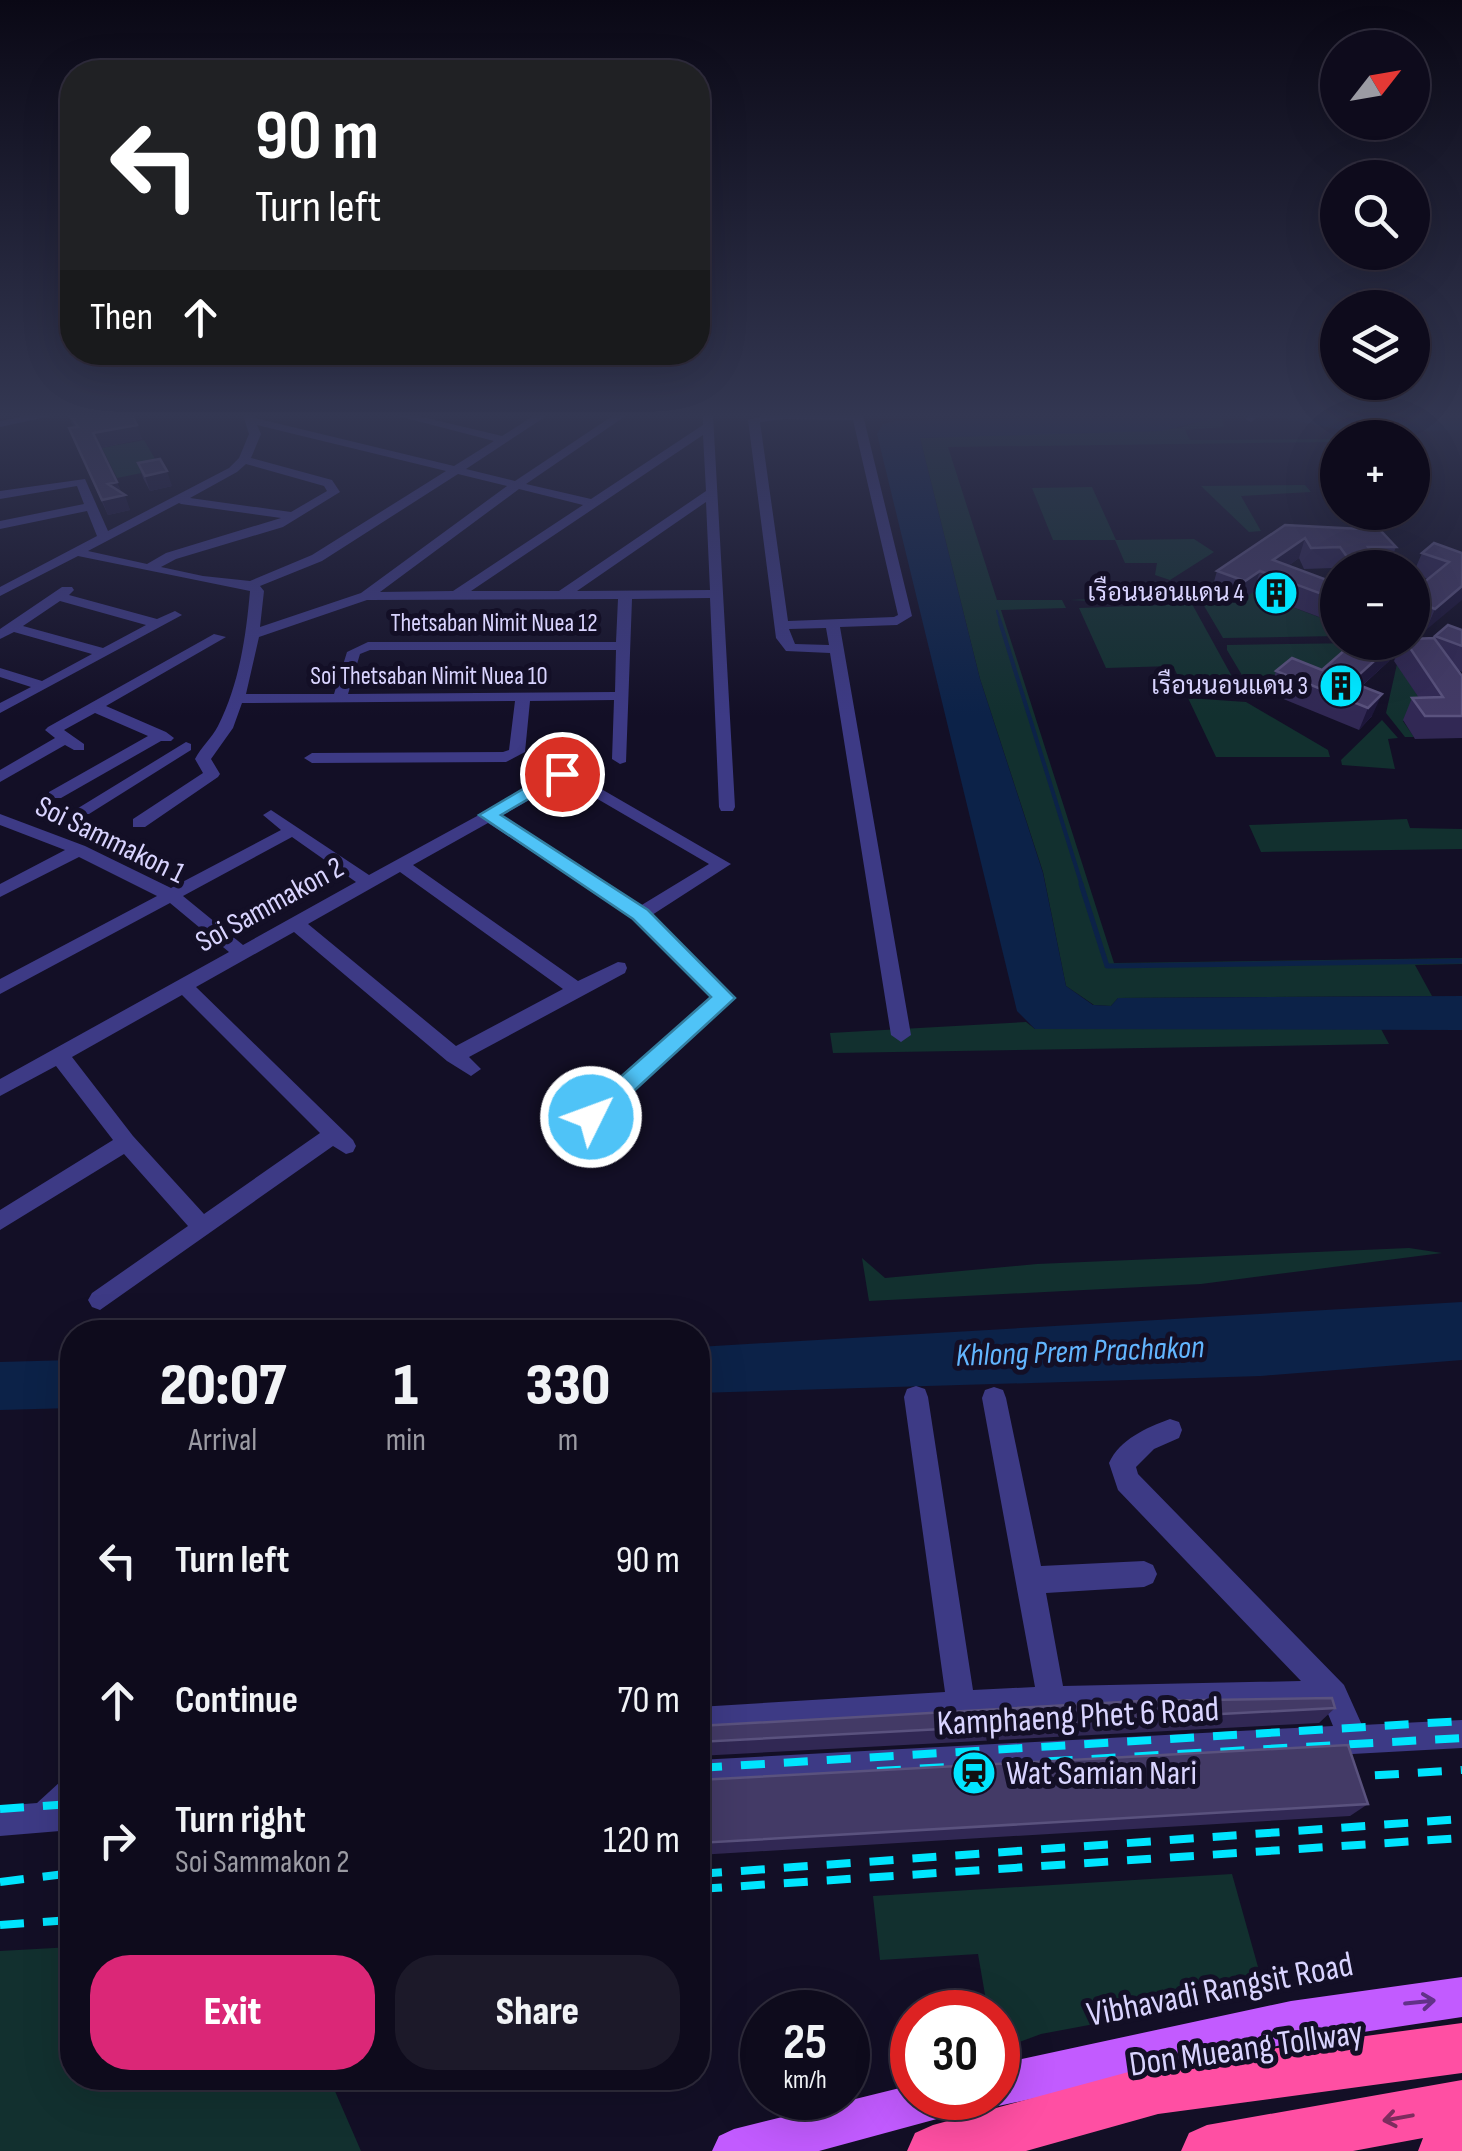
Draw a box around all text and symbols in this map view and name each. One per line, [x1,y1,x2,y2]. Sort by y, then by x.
north arrow [1320,30,1430,140]
map controls [1320,30,1430,660]
text: 90 m [255,95,379,179]
icon: left [90,100,220,230]
button: search [1320,160,1430,270]
text: Turn left [255,180,381,235]
icon: ahead [173,290,228,345]
button: layers [1320,290,1430,400]
text: Then [90,295,153,340]
button: + [1320,420,1430,530]
button: − [1320,550,1430,660]
building icon: เรือนนอนแดน 4 [1253,570,1299,616]
place label: เรือนนอนแดน 4 [1087,576,1244,609]
street label: Thetsaban Nimit Nuea 12 [390,608,598,639]
street label: Soi Thetsaban Nimit Nuea 10 [310,661,548,692]
building icon: เรือนนอนแดน 3 [1318,663,1364,709]
place label: เรือนนอนแดน 3 [1151,669,1308,702]
pin [520,732,605,817]
icon: arrive [535,747,590,802]
street label: Soi Sammakon 1 [29,788,191,892]
street label: Soi Sammakon 2 [190,850,350,960]
position arrow [539,1065,643,1169]
water label: Khlong Prem Prachakon [955,1328,1205,1376]
text: 20:07 [160,1350,286,1422]
text: 1 [394,1350,418,1422]
text: 330 [526,1350,610,1422]
text: Arrival [188,1421,257,1460]
text: min [386,1421,426,1460]
text: m [558,1421,578,1460]
icon: left [90,1533,145,1588]
text: Turn left [175,1538,289,1583]
text: 90 m [616,1538,680,1583]
icon: ahead [90,1673,145,1728]
text: Continue [175,1678,298,1723]
text: 70 m [618,1678,680,1723]
street label: Kamphaeng Phet 6 Road [936,1688,1220,1746]
station icon: Wat Samian Nari [951,1750,997,1796]
place label: Wat Samian Nari [1006,1752,1197,1795]
text: Turn right [175,1798,306,1843]
icon: right [90,1813,145,1868]
text: 120 m [603,1818,680,1863]
text: Soi Sammakon 2 [175,1843,349,1882]
street label: Vibhavadi Rangsit Road [1083,1943,1357,2037]
button: Exit [90,1955,375,2070]
button: Share [395,1955,680,2070]
speed limit sign: 30 [890,1990,1020,2120]
one-way arrow [1403,1992,1435,2011]
street label: Don Mueang Tollway [1127,2011,1365,2087]
text: 25 [783,2013,827,2073]
text: km/h [783,2065,827,2096]
one-way arrow [1382,2109,1415,2128]

